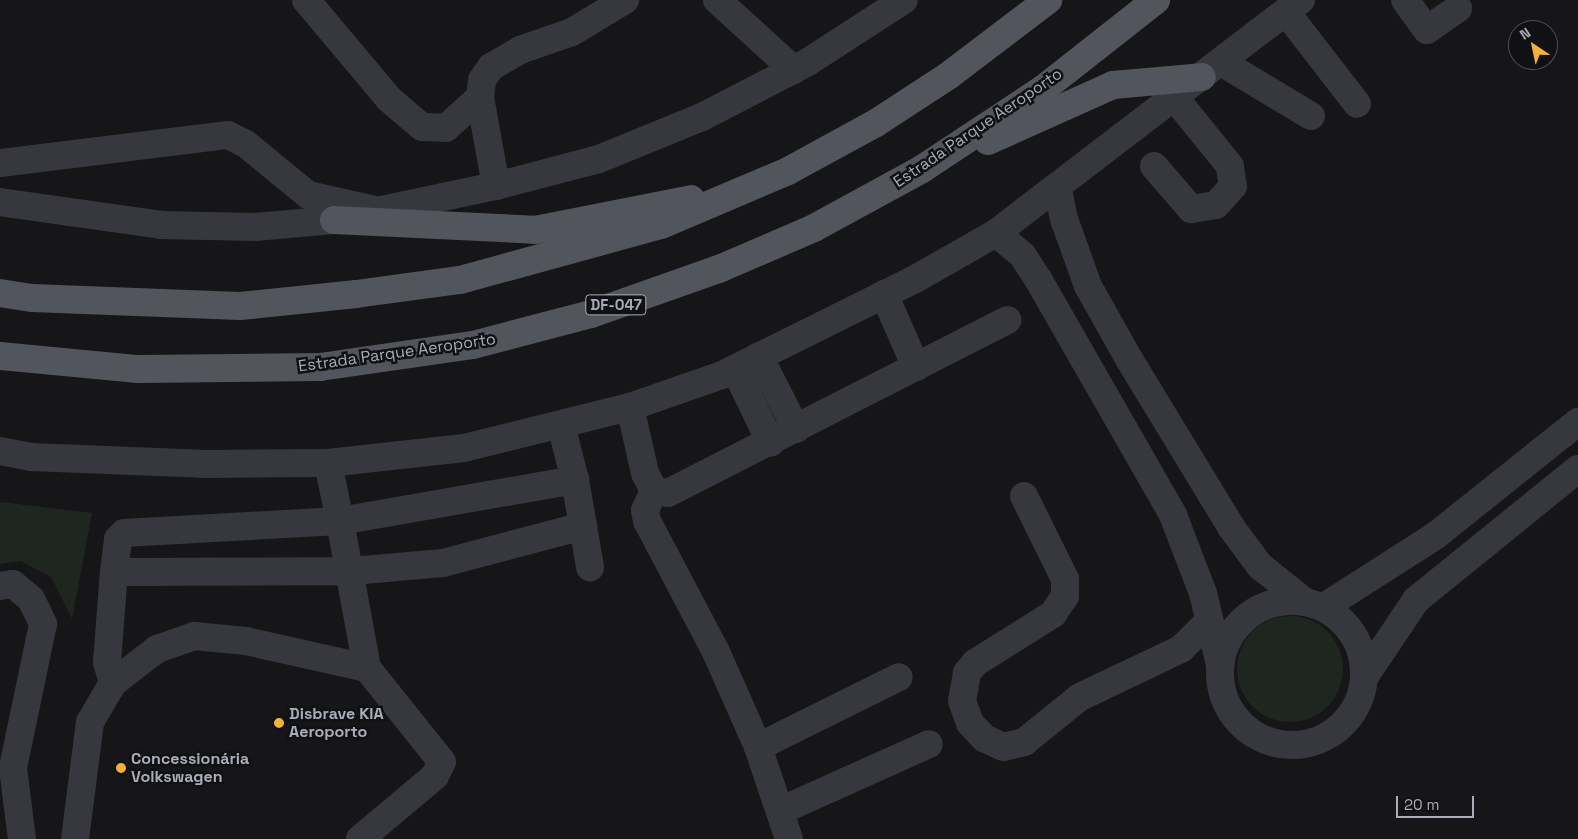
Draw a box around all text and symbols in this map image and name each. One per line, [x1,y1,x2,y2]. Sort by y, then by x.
north arrow [1508,20,1558,70]
text: N [1516,23,1534,43]
street label: Estrada Parque Aeroporto [890,64,1066,192]
road number: DF-047 [585,292,647,318]
street label: Estrada Parque Aeroporto [297,330,497,376]
place label: Disbrave KIA Aeroporto [289,704,384,742]
marker: Disbrave KIA Aeroporto [273,717,285,729]
place label: Concessionária Volkswagen [131,749,249,787]
marker: Concessionária Volkswagen [115,762,127,774]
scale bar [1398,786,1476,818]
text: 20 m [1404,795,1439,814]

